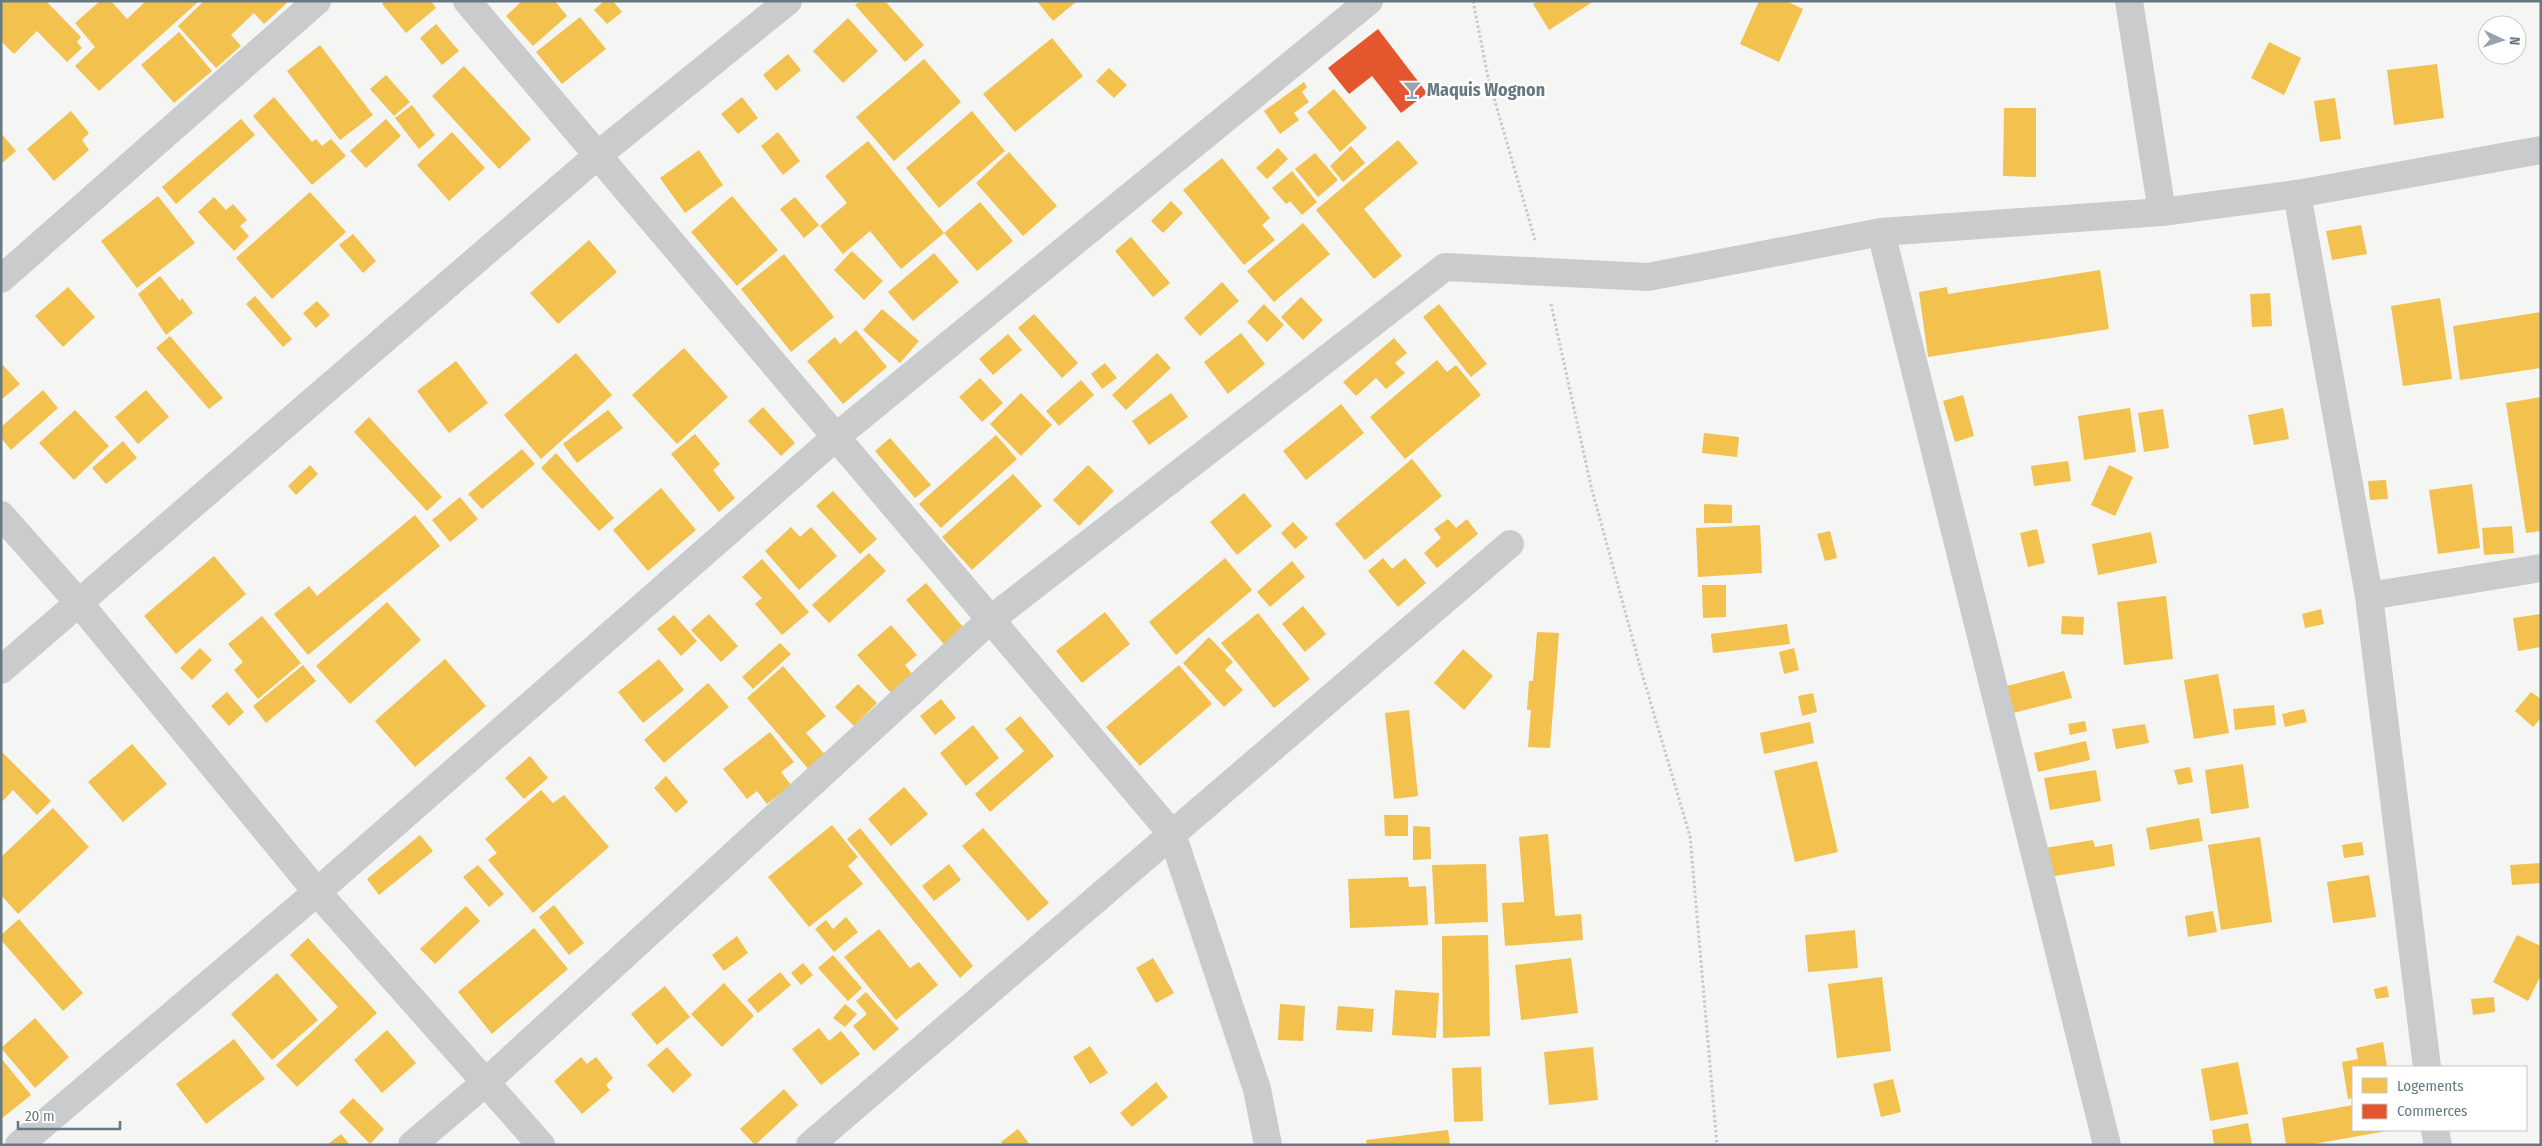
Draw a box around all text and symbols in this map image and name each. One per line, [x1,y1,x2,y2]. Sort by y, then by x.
north arrow [2477,15,2527,65]
text: N [2506,36,2523,46]
bar icon: Maquis Wognon [1401,79,1423,101]
place label: Maquis Wognon [1427,79,1545,101]
legend [2352,1066,2527,1131]
text: Logements [2397,1077,2464,1095]
scale bar [18,1098,120,1130]
text: Commerces [2397,1102,2467,1120]
text: 20 m [25,1107,55,1125]

